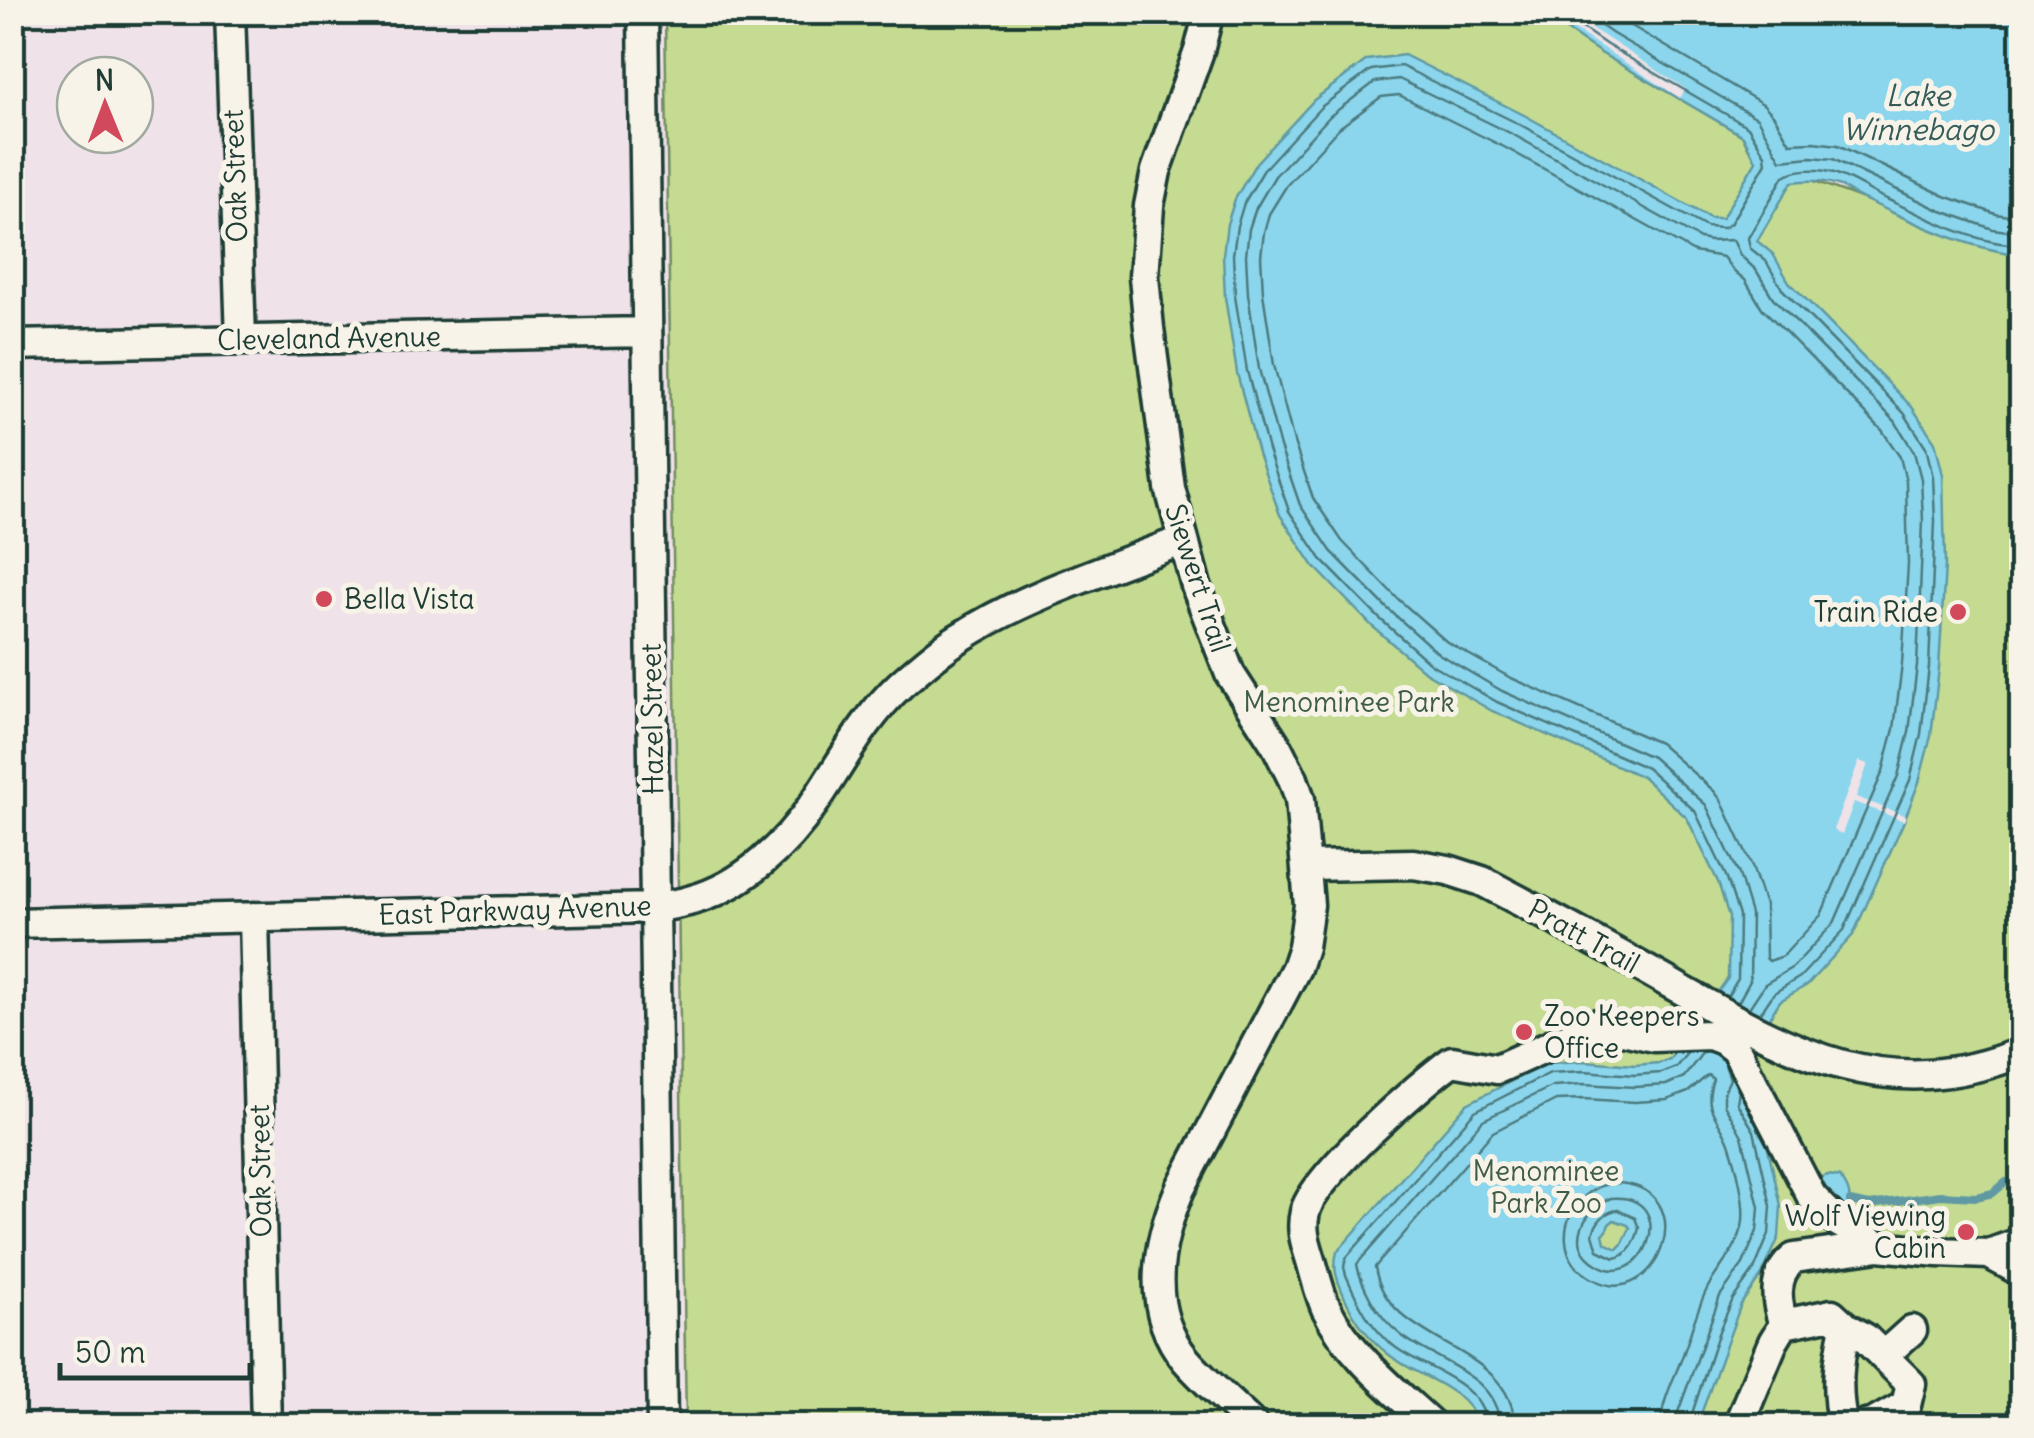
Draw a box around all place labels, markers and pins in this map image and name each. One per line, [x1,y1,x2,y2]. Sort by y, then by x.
place label: Bella Vista [344,581,475,617]
marker: Bella Vista [313,588,335,610]
place label: Train Ride [1814,594,1938,630]
marker: Train Ride [1947,601,1969,623]
place label: Zoo Keepers Office [1544,998,1699,1066]
marker: Zoo Keepers Office [1513,1021,1535,1043]
place label: Wolf Viewing Cabin [1785,1198,1946,1266]
marker: Wolf Viewing Cabin [1955,1221,1977,1243]

